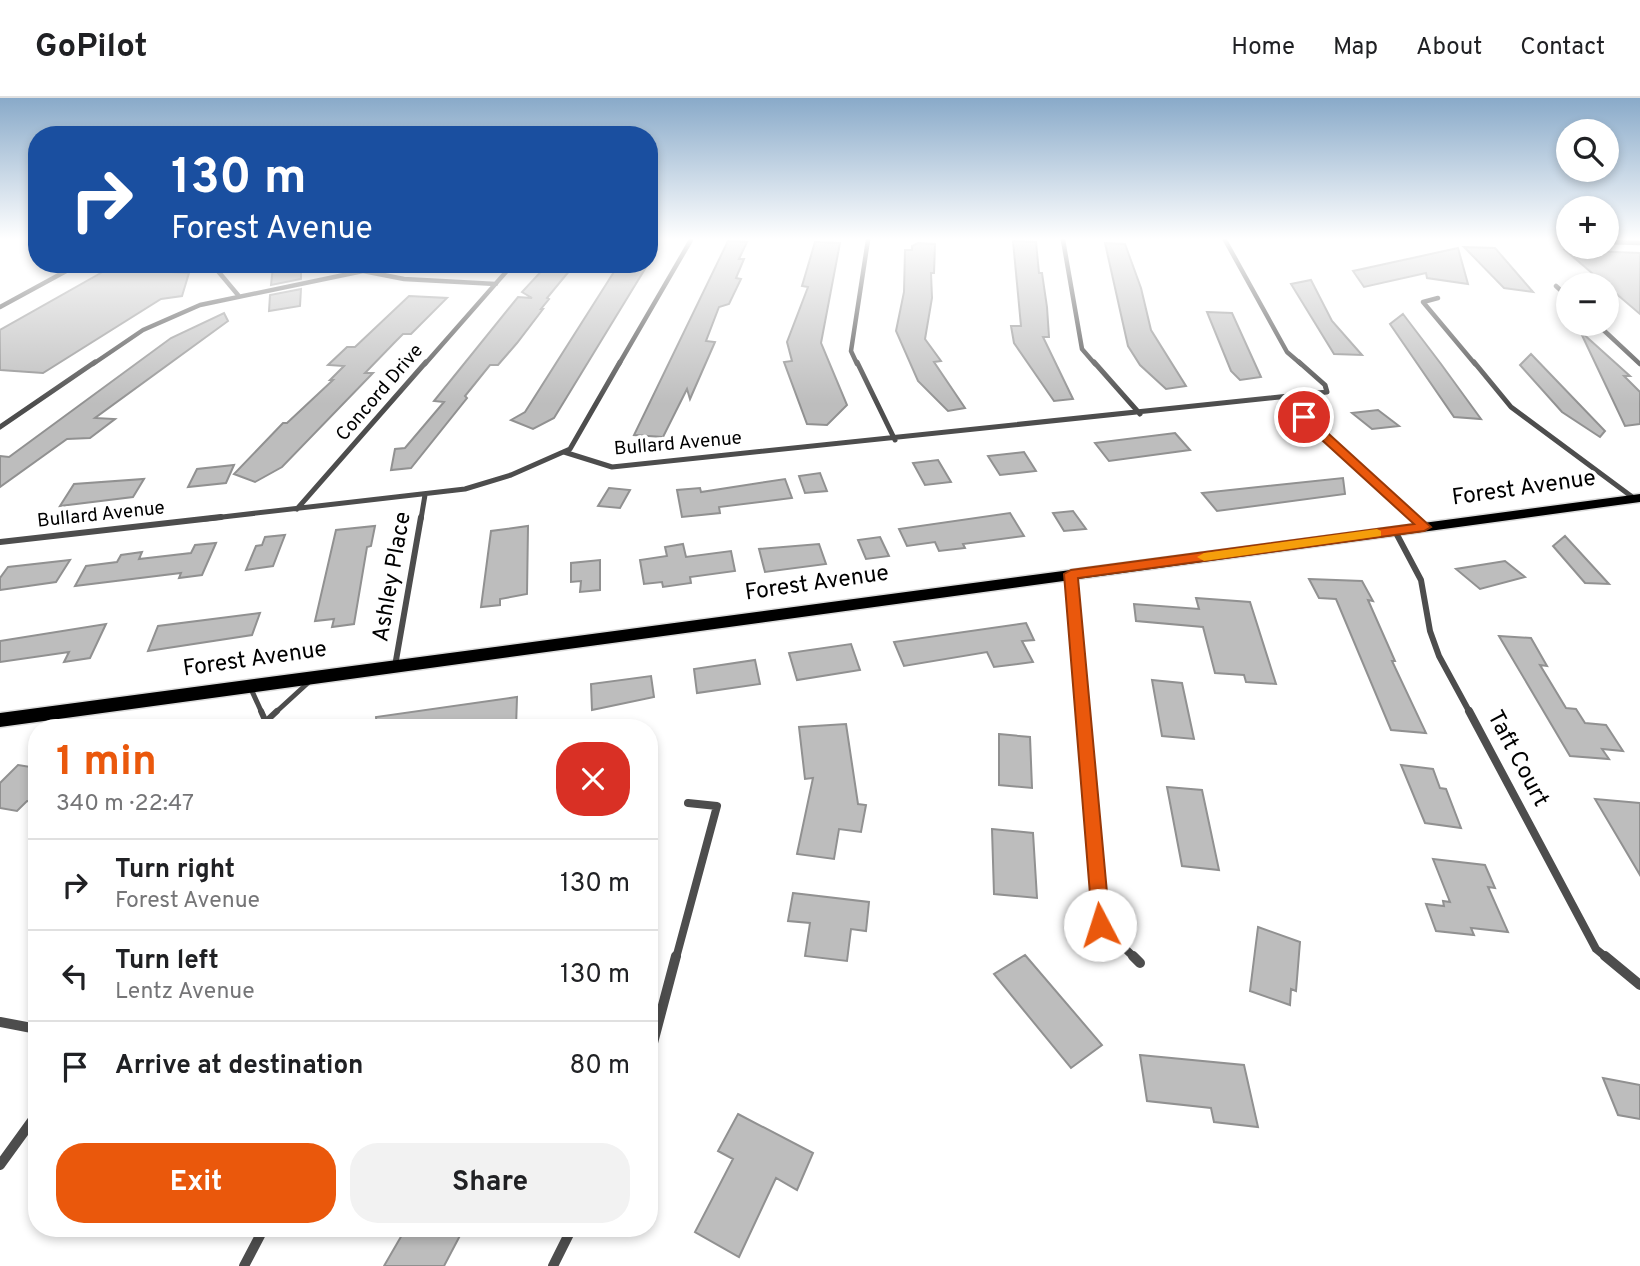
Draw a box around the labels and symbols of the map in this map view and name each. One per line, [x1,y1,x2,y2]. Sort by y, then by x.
street label: Concord Drive [331,339,429,447]
pin [1274,387,1334,447]
street label: Bullard Avenue [613,426,743,462]
street label: Forest Avenue [1450,465,1598,513]
street label: Bullard Avenue [36,496,166,534]
street label: Ashley Place [367,510,419,644]
street label: Forest Avenue [743,560,891,608]
street label: Forest Avenue [181,636,329,684]
street label: Taft Court [1480,706,1554,812]
position arrow [1063,888,1137,962]

